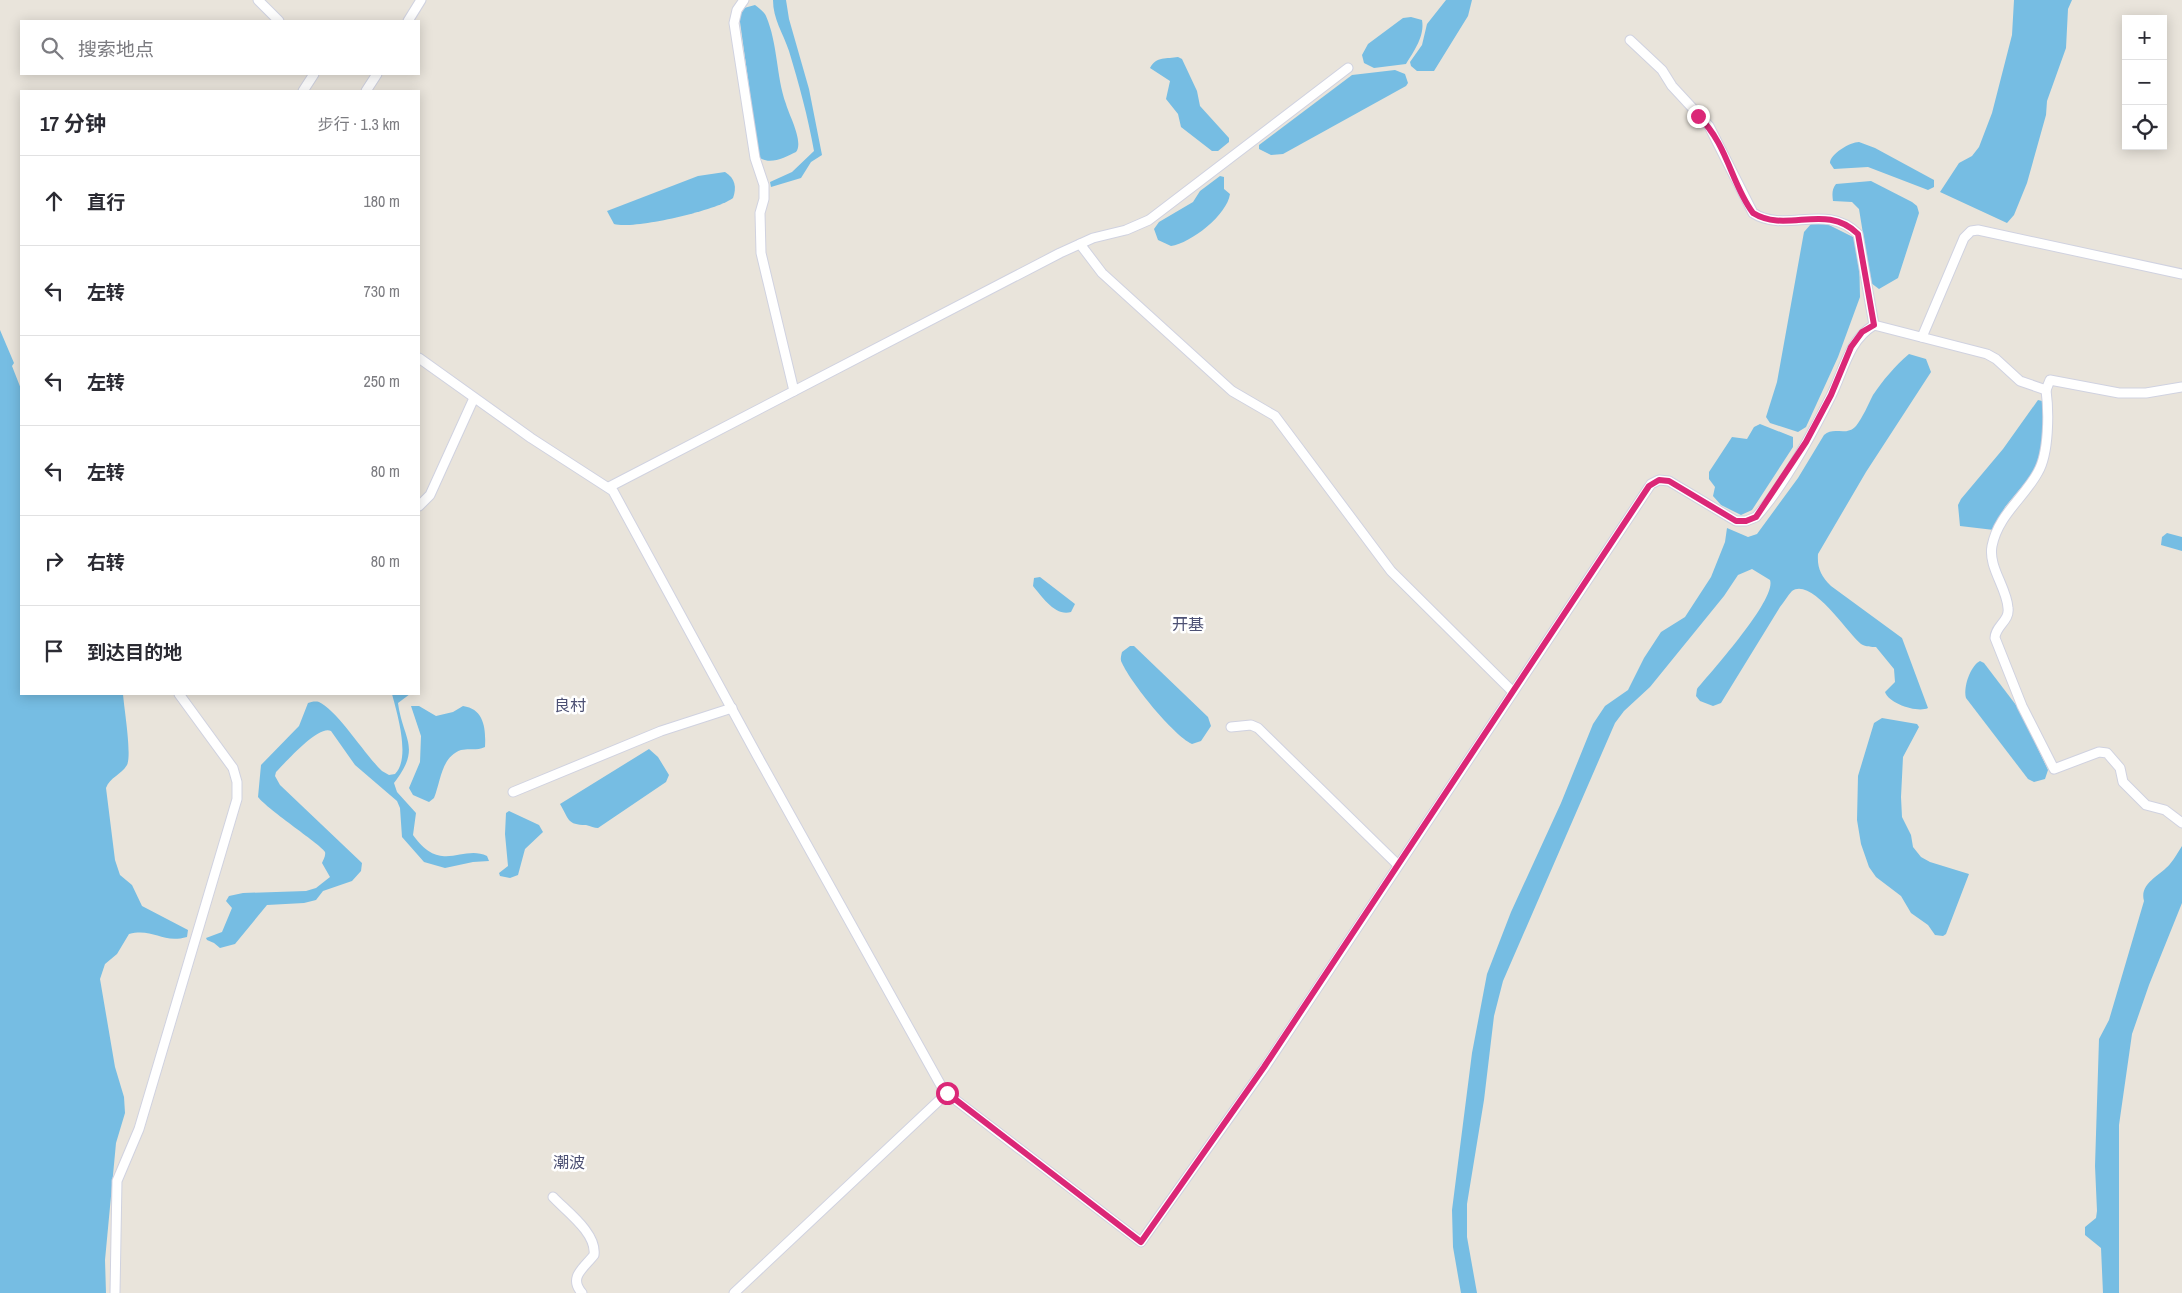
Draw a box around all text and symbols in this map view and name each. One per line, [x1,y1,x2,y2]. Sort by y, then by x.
map controls [2122,15,2167,150]
button: + [2122,15,2167,60]
search box [20,20,420,75]
icon: search [38,34,66,62]
text: 搜索地点 [78,36,154,62]
button: − [2122,60,2167,105]
route end [1687,105,1710,128]
button: locate [2122,105,2167,150]
text: 17 分钟 [40,109,106,138]
text: 步行 · 1.3 km [318,113,400,135]
icon: ahead [40,187,68,215]
text: 直行 [87,189,125,215]
text: 180 m [364,190,400,212]
icon: left [40,277,68,305]
text: 左转 [87,279,125,305]
text: 730 m [364,280,400,302]
icon: left [40,367,68,395]
text: 左转 [87,369,125,395]
text: 250 m [364,370,400,392]
icon: left [40,457,68,485]
text: 左转 [87,459,125,485]
text: 80 m [371,460,400,482]
icon: right [40,547,68,575]
text: 右转 [87,549,125,575]
text: 80 m [371,550,400,572]
district label: 开基 [1172,613,1204,635]
icon: arrive [40,637,68,665]
text: 到达目的地 [87,639,182,665]
district label: 良村 [554,694,586,716]
route start [936,1082,959,1105]
district label: 潮波 [553,1151,585,1173]

